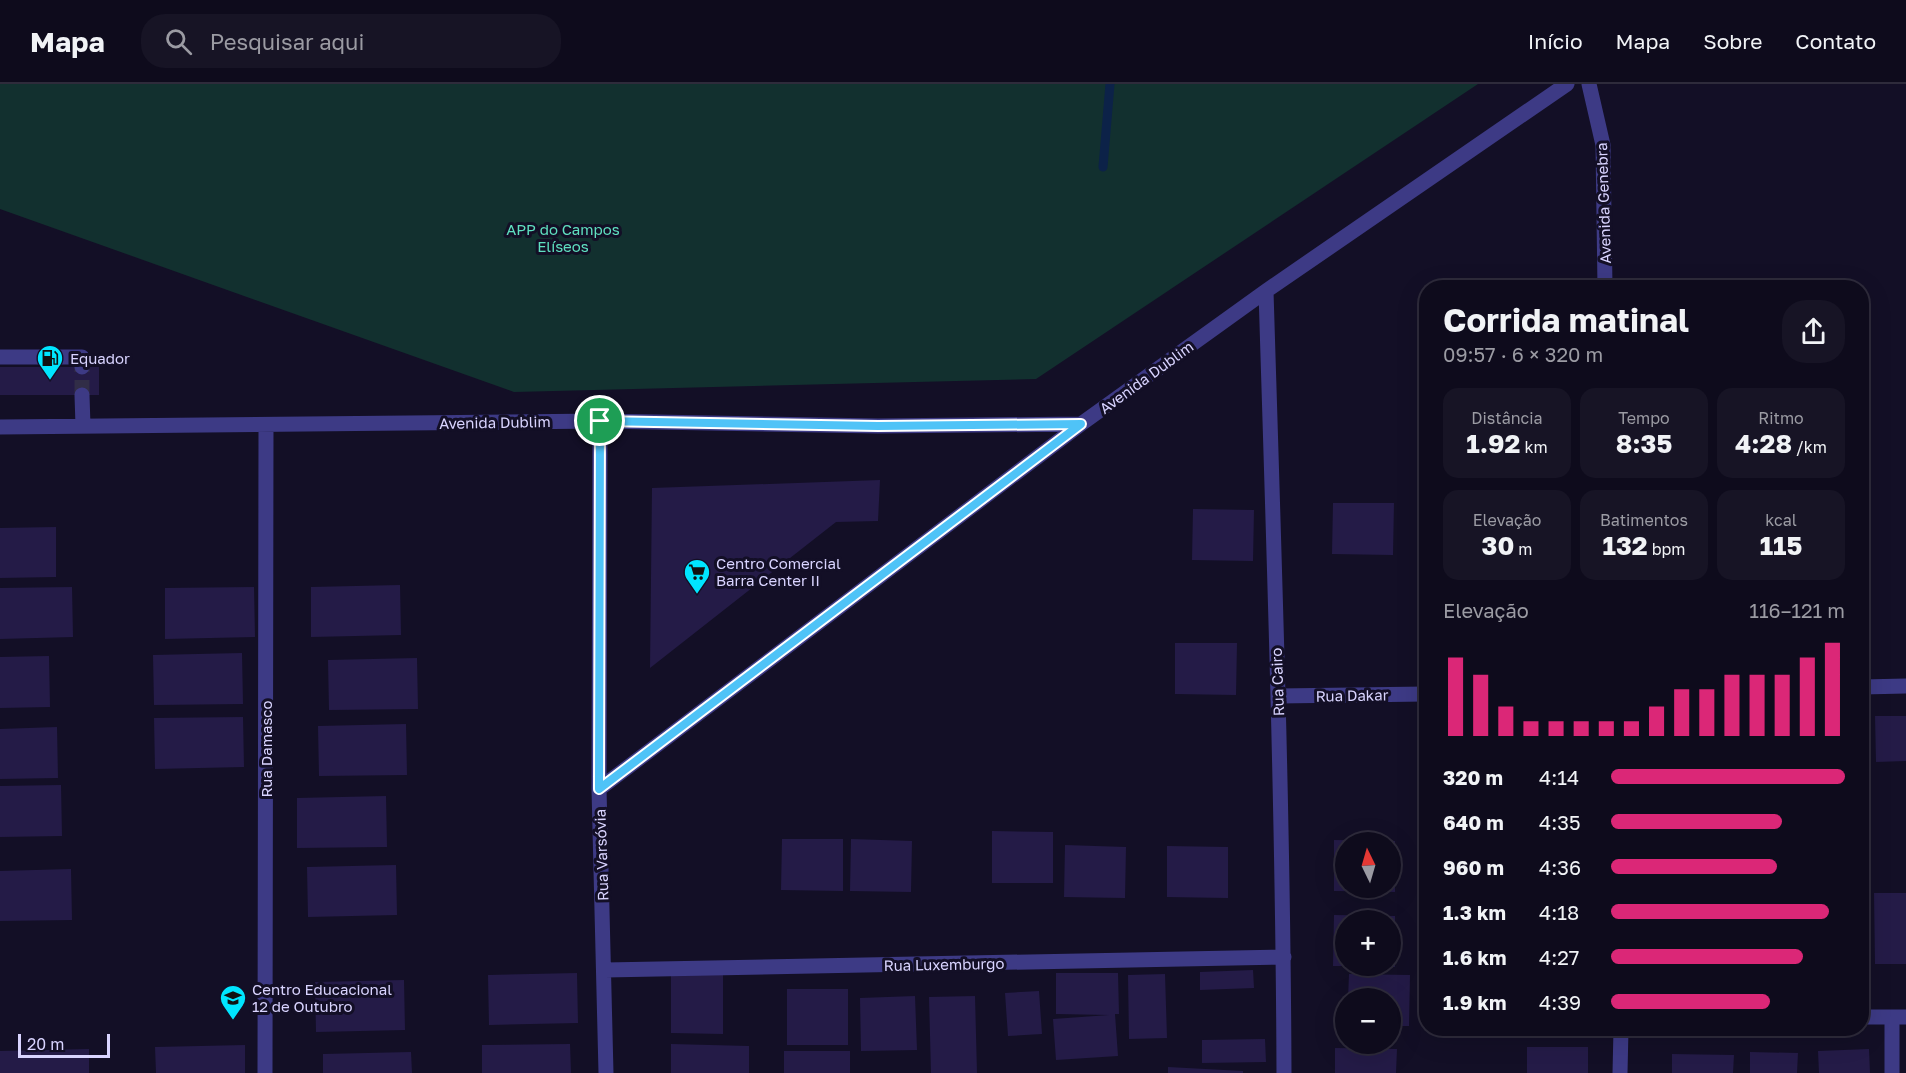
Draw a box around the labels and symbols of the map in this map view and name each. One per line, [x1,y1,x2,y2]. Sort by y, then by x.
street label: Avenida Genebra [1592,142,1614,264]
park label: APP do Campos Elíseos [506,220,620,255]
street label: Avenida Dublim [1096,337,1196,417]
fuel station icon: Equador [35,343,65,381]
place label: Equador [70,349,130,367]
pin [574,395,625,446]
street label: Avenida Dublim [439,412,551,432]
place label: Centro Comercial Barra Center II [716,554,841,589]
supermarket icon: Centro Comercial Barra Center II [682,557,712,595]
street label: Rua Cairo [1267,647,1287,717]
street label: Rua Dakar [1315,685,1389,705]
street label: Rua Damasco [257,700,275,798]
street label: Rua Varsóvia [590,809,612,901]
north arrow [1335,832,1401,898]
street label: Rua Luxemburgo [884,954,1004,974]
place label: Centro Educacional 12 de Outubro [252,980,392,1015]
school or university icon: Centro Educacional 12 de Outubro [218,983,248,1021]
scale bar [18,1031,110,1058]

